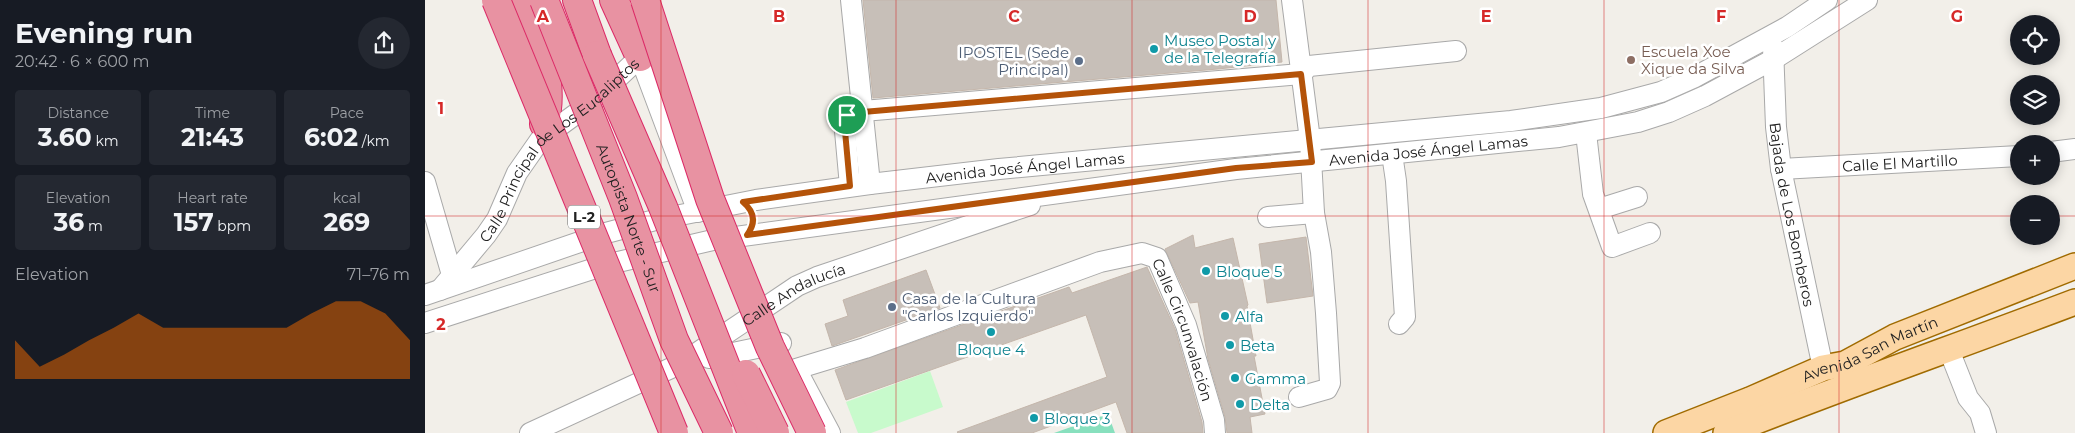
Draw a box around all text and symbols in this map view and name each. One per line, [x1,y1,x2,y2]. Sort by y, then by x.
text: A [536,7,550,26]
text: B [773,7,785,26]
text: C [1008,7,1020,26]
text: D [1243,7,1257,26]
text: E [1481,7,1491,26]
text: F [1716,7,1726,26]
text: G [1951,7,1963,26]
map controls [2010,15,2060,245]
button: locate [2010,15,2060,65]
text: Evening run [15,16,193,50]
button: share [358,17,410,69]
place label: Museo Postal y de la Telegrafía [1164,31,1277,67]
place label: Escuela Xoe Xique da Silva [1641,42,1745,78]
place label: IPOSTEL (Sede Principal) [958,43,1069,79]
marker: Museo Postal y de la Telegrafía [1148,43,1160,55]
text: 20:42 · 6 × 600 m [15,52,150,71]
street label: Calle Principal de Los Eucaliptos [475,54,643,246]
marker: Escuela Xoe Xique da Silva [1625,54,1637,66]
marker: IPOSTEL (Sede Principal) [1073,55,1085,67]
button: layers [2010,75,2060,125]
pin [826,94,868,136]
text: 1 [438,99,444,118]
icon: arrive [833,101,861,129]
text: Distance [47,104,109,122]
text: Time [195,104,230,122]
text: Pace [330,104,364,122]
street label: Bajada de Los Bomberos [1766,121,1819,308]
text: 3.60 [38,122,92,152]
text: 21:43 [181,122,244,152]
text: 6:02 [304,122,358,152]
street label: Avenida José Ángel Lamas [1328,131,1529,169]
text: km [92,132,119,150]
text: /km [358,132,390,150]
button: + [2010,135,2060,185]
street label: Autopista Norte - Sur [593,141,666,295]
street label: Avenida José Ángel Lamas [925,148,1125,187]
street label: Calle El Martillo [1842,150,1958,175]
text: Elevation [46,189,111,207]
text: Heart rate [177,189,248,207]
text: kcal [333,189,361,207]
button: − [2010,195,2060,245]
road number: L-2 [568,206,600,228]
text: 36 [54,207,84,237]
text: 157 [174,207,214,237]
text: 269 [324,207,370,237]
text: m [84,217,103,235]
text: bpm [214,217,251,235]
street label: Calle Circunvalación [1149,255,1217,403]
street label: Calle Andalucía [738,259,848,330]
place label: Bloque 5 [1216,262,1282,281]
text: Elevation [15,265,89,284]
text: 71–76 m [347,265,410,284]
marker: Bloque 5 [1200,265,1212,277]
place label: Casa de la Cultura "Carlos Izquierdo" [902,289,1036,325]
marker: Casa de la Cultura "Carlos Izquierdo" [886,301,898,313]
place label: Alfa [1235,307,1264,326]
marker: Alfa [1219,310,1231,322]
street label: Avenida San Martín [1799,312,1940,386]
text: 2 [436,315,446,334]
marker: Bloque 4 [985,326,997,338]
place label: Beta [1240,336,1275,355]
marker: Beta [1224,339,1236,351]
place label: Bloque 4 [957,340,1025,359]
place label: Gamma [1245,369,1306,388]
marker: Gamma [1229,372,1241,384]
place label: Delta [1250,395,1290,414]
marker: Delta [1234,398,1246,410]
place label: Bloque 3 [1044,409,1110,428]
marker: Bloque 3 [1028,412,1040,424]

